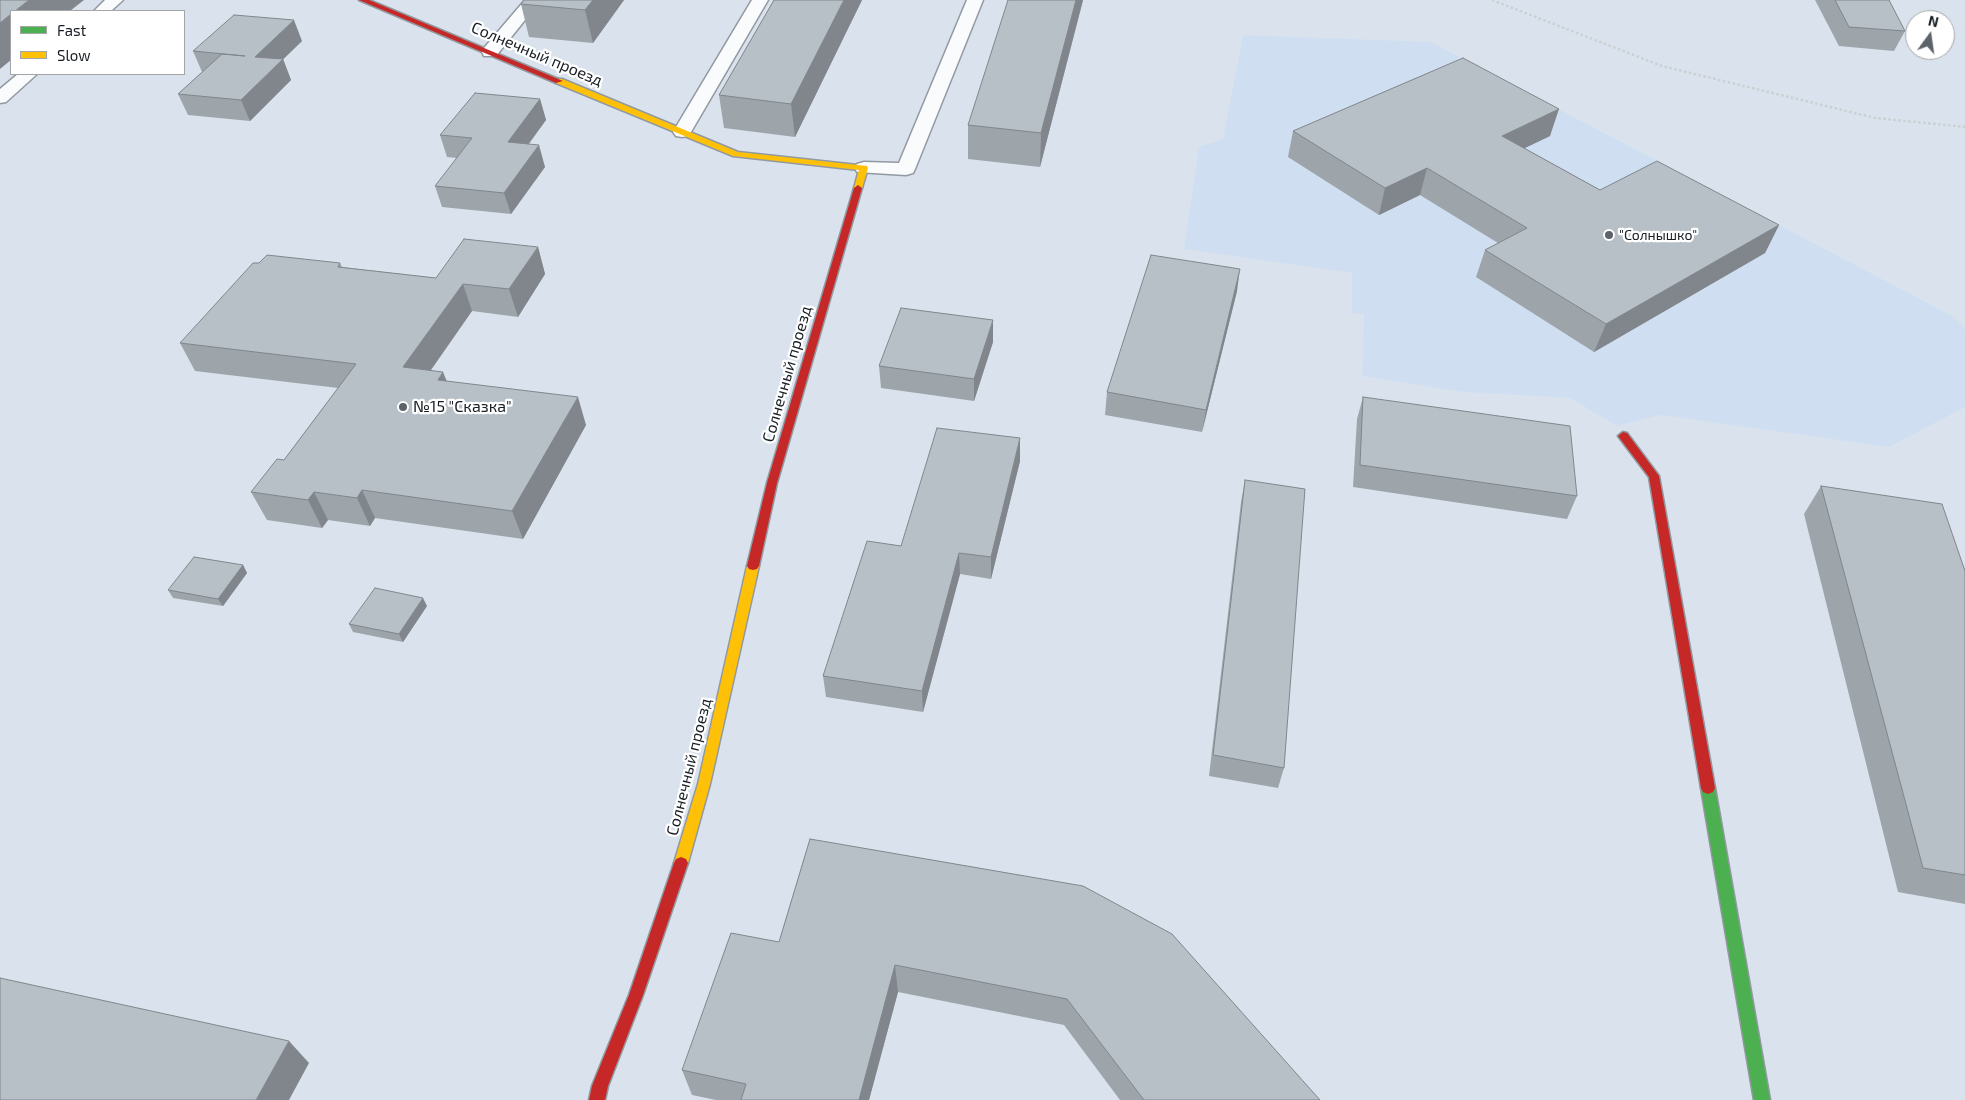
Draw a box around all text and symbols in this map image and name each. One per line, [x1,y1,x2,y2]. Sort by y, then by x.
legend [10,10,185,75]
north arrow [1905,10,1955,60]
text: N [1927,11,1940,30]
street label: Солнечный проезд [468,18,606,90]
text: Fast [57,21,86,39]
text: Slow [57,46,91,64]
place label: "Солнышко" [1619,227,1697,243]
marker: "Солнышко" [1603,229,1615,241]
street label: Солнечный проезд [758,304,816,444]
place label: №15 "Сказка" [413,397,512,417]
marker: №15 "Сказка" [397,401,409,413]
street label: Солнечный проезд [663,696,715,838]

